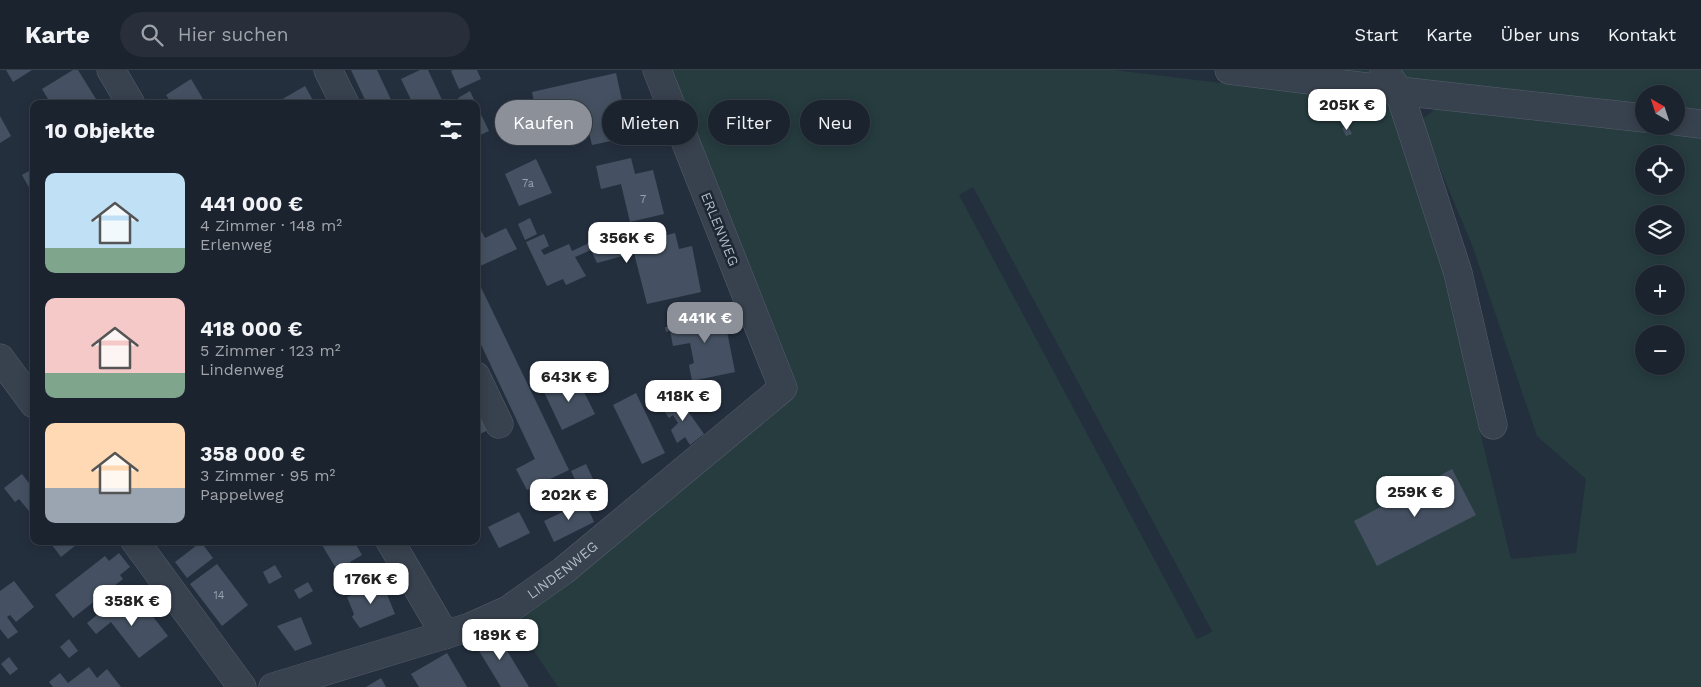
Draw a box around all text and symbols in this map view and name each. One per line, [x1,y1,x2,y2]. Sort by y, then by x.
search box [120,12,470,57]
text: Karte [25,21,90,49]
icon: search [138,21,166,49]
text: Hier suchen [178,23,288,46]
text: Start [1354,24,1398,45]
text: Karte [1426,24,1473,45]
text: Über uns [1501,24,1580,45]
text: Kontakt [1608,24,1676,45]
north arrow [1635,85,1685,135]
map controls [1635,85,1685,375]
pin: 205K € [1306,88,1388,131]
text: 205K € [1319,95,1375,114]
chip: Kaufen [495,100,592,145]
chip: Mieten [602,100,698,145]
chip: Filter [708,100,790,145]
chip: Neu [800,100,870,145]
icon: filters [437,116,465,144]
text: 10 Objekte [45,118,155,143]
button: locate [1635,145,1685,195]
house number: 7a [522,177,534,190]
street label: ERLENWEG [698,190,742,268]
text: 441 000 € [200,191,303,216]
icon: home [85,193,145,253]
house number: 7 [640,193,646,206]
button: layers [1635,205,1685,255]
text: 4 Zimmer · 148 m² [200,216,342,235]
pin: 356K € [586,222,668,264]
text: 356K € [599,228,655,247]
text: Erlenweg [200,235,272,254]
button: + [1635,265,1685,315]
pin: 441K € [664,302,746,344]
text: 441K € [678,308,732,327]
text: 418 000 € [200,316,303,341]
icon: home [85,318,145,378]
button: − [1635,325,1685,375]
text: 5 Zimmer · 123 m² [200,341,341,360]
text: Lindenweg [200,360,284,379]
pin: 643K € [528,360,610,403]
text: 643K € [541,367,597,386]
pin: 418K € [642,380,724,422]
text: 418K € [656,386,710,405]
text: 358 000 € [200,441,305,466]
icon: home [85,443,145,503]
text: 3 Zimmer · 95 m² [200,466,335,485]
pin: 259K € [1374,476,1456,518]
pin: 202K € [528,478,610,521]
text: 259K € [1387,482,1443,501]
text: Pappelweg [200,485,284,504]
text: 202K € [541,485,597,504]
street label: LINDENWEG [524,538,601,602]
pin: 176K € [330,562,412,605]
text: 176K € [345,569,397,588]
pin: 358K € [91,584,173,627]
house number: 14 [213,589,225,602]
text: 358K € [104,591,160,610]
pin: 189K € [459,618,541,661]
text: 189K € [473,625,527,644]

